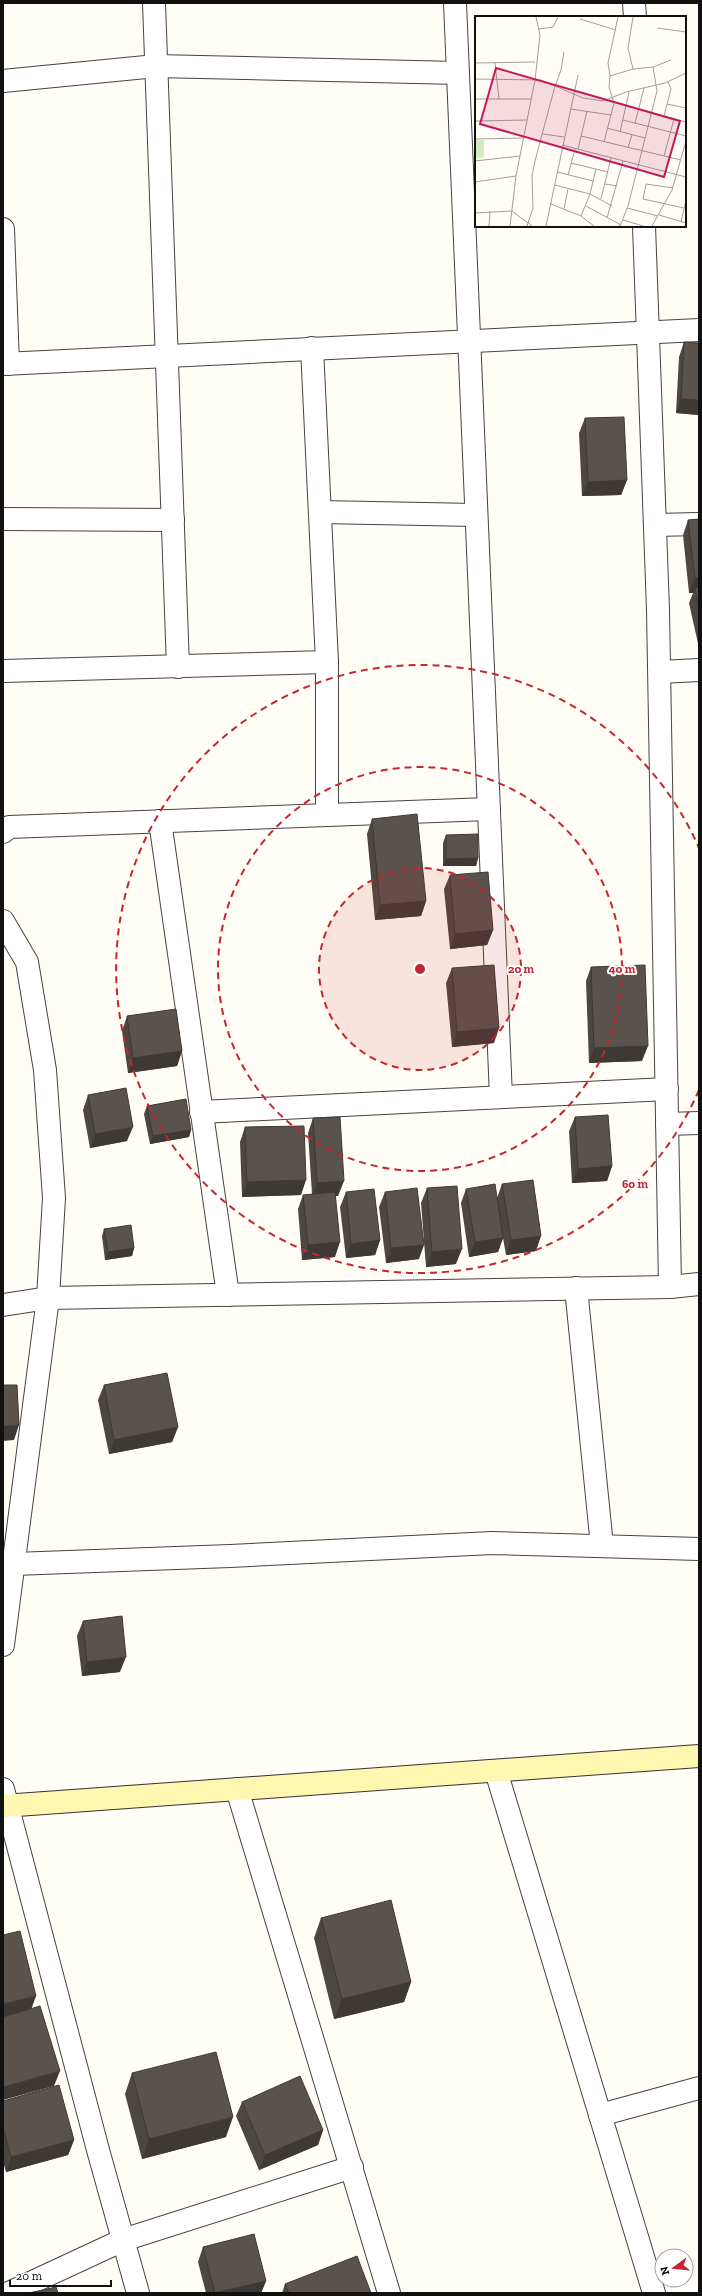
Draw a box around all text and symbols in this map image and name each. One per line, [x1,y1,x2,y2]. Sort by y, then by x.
inset map [475,16,686,227]
centre of rings [413,962,427,976]
text: 20 m [508,962,535,976]
text: 40 m [609,962,636,976]
text: 60 m [622,1177,649,1191]
north arrow [654,2248,694,2288]
scale bar [10,2262,111,2288]
text: N [657,2264,672,2276]
text: 20 m [16,2269,43,2283]

